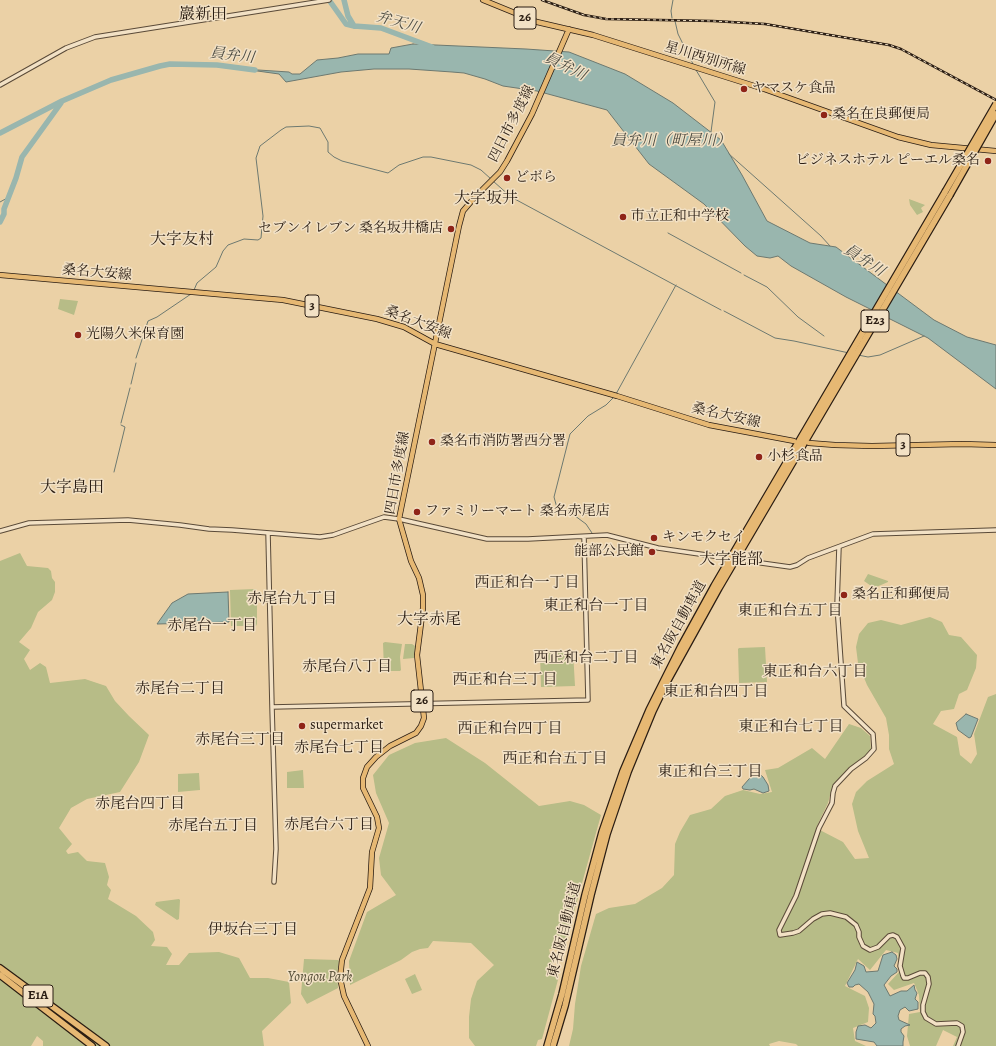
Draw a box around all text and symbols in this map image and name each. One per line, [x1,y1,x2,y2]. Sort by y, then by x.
district label: 巖新田 [179,5,227,25]
road number: 26 [514,7,536,29]
water label: 弁天川 [374,8,422,38]
street label: 星川西別所線 [662,39,748,79]
water label: 員弁川 [209,44,255,68]
water label: 員弁川 [541,49,589,85]
place label: ヤマスケ食品 [752,81,836,97]
street label: 四日市多度線 [485,83,539,165]
marker: ヤマスケ食品 [739,84,749,94]
place label: 桑名在良郵便局 [832,107,930,123]
marker: 桑名在良郵便局 [819,110,829,120]
water label: 員弁川（町屋川） [611,132,731,150]
place label: ビジネスホテル ピーエル桑名 [796,153,980,169]
marker: ビジネスホテル ピーエル桑名 [983,156,993,166]
place label: どボら [515,170,557,186]
marker: どボら [502,173,512,183]
district label: 大字坂井 [454,189,518,209]
place label: 市立正和中学校 [631,209,729,225]
marker: 市立正和中学校 [618,212,628,222]
place label: セブンイレブン 桑名坂井橋店 [258,221,443,237]
marker: セブンイレブン 桑名坂井橋店 [446,224,456,234]
district label: 大字友村 [150,230,214,250]
water label: 員弁川 [840,241,888,281]
street label: 桑名大安線 [61,262,133,284]
road number: 3 [305,295,319,317]
street label: 桑名大安線 [382,303,454,343]
road number: E23 [861,310,889,332]
place label: 光陽久米保育園 [86,327,184,343]
marker: 光陽久米保育園 [73,330,83,340]
street label: 桑名大安線 [690,400,762,432]
street label: 四日市多度線 [382,430,414,516]
place label: 桑名市消防署西分署 [440,434,566,450]
road number: 3 [896,434,910,456]
marker: 桑名市消防署西分署 [427,437,437,447]
place label: 小杉食品 [767,449,823,465]
marker: 小杉食品 [754,452,764,462]
district label: 大字島田 [40,478,104,498]
place label: ファミリーマート 桑名赤尾店 [425,504,610,520]
marker: ファミリーマート 桑名赤尾店 [412,507,422,517]
place label: キンモクセイ [662,530,746,546]
marker: キンモクセイ [649,533,659,543]
place label: 能部公民館 [574,544,644,560]
marker: 能部公民館 [647,547,657,557]
district label: 大字能部 [699,550,763,570]
district label: 西正和台一丁目 [475,574,579,592]
street label: 東名阪自動車道 [648,578,710,672]
place label: 桑名正和郵便局 [852,587,950,603]
district label: 赤尾台九丁目 [247,590,337,608]
marker: 桑名正和郵便局 [839,590,849,600]
district label: 東正和台一丁目 [544,597,648,615]
district label: 東正和台五丁目 [738,602,842,620]
district label: 大字赤尾 [397,610,461,630]
district label: 赤尾台一丁目 [167,617,257,635]
district label: 西正和台二丁目 [534,649,638,667]
district label: 赤尾台八丁目 [302,658,392,676]
district label: 東正和台六丁目 [763,663,867,681]
district label: 西正和台三丁目 [453,671,557,689]
district label: 赤尾台二丁目 [135,680,225,698]
district label: 東正和台四丁目 [664,683,768,701]
road number: 26 [411,690,433,712]
place label: supermarket [310,718,383,734]
district label: 東正和台七丁目 [739,718,843,736]
district label: 西正和台四丁目 [458,720,562,738]
marker: supermarket [297,721,307,731]
district label: 赤尾台三丁目 [195,731,285,749]
district label: 赤尾台七丁目 [294,739,384,757]
district label: 西正和台五丁目 [503,750,607,768]
district label: 東正和台三丁目 [658,763,762,781]
district label: 赤尾台四丁目 [95,795,185,813]
district label: 赤尾台六丁目 [284,816,374,834]
district label: 赤尾台五丁目 [168,817,258,835]
street label: 東名阪自動車道 [545,880,585,980]
district label: 伊坂台三丁目 [208,921,298,939]
park label: Yongou Park [288,970,352,986]
road number: E1A [23,985,53,1007]

